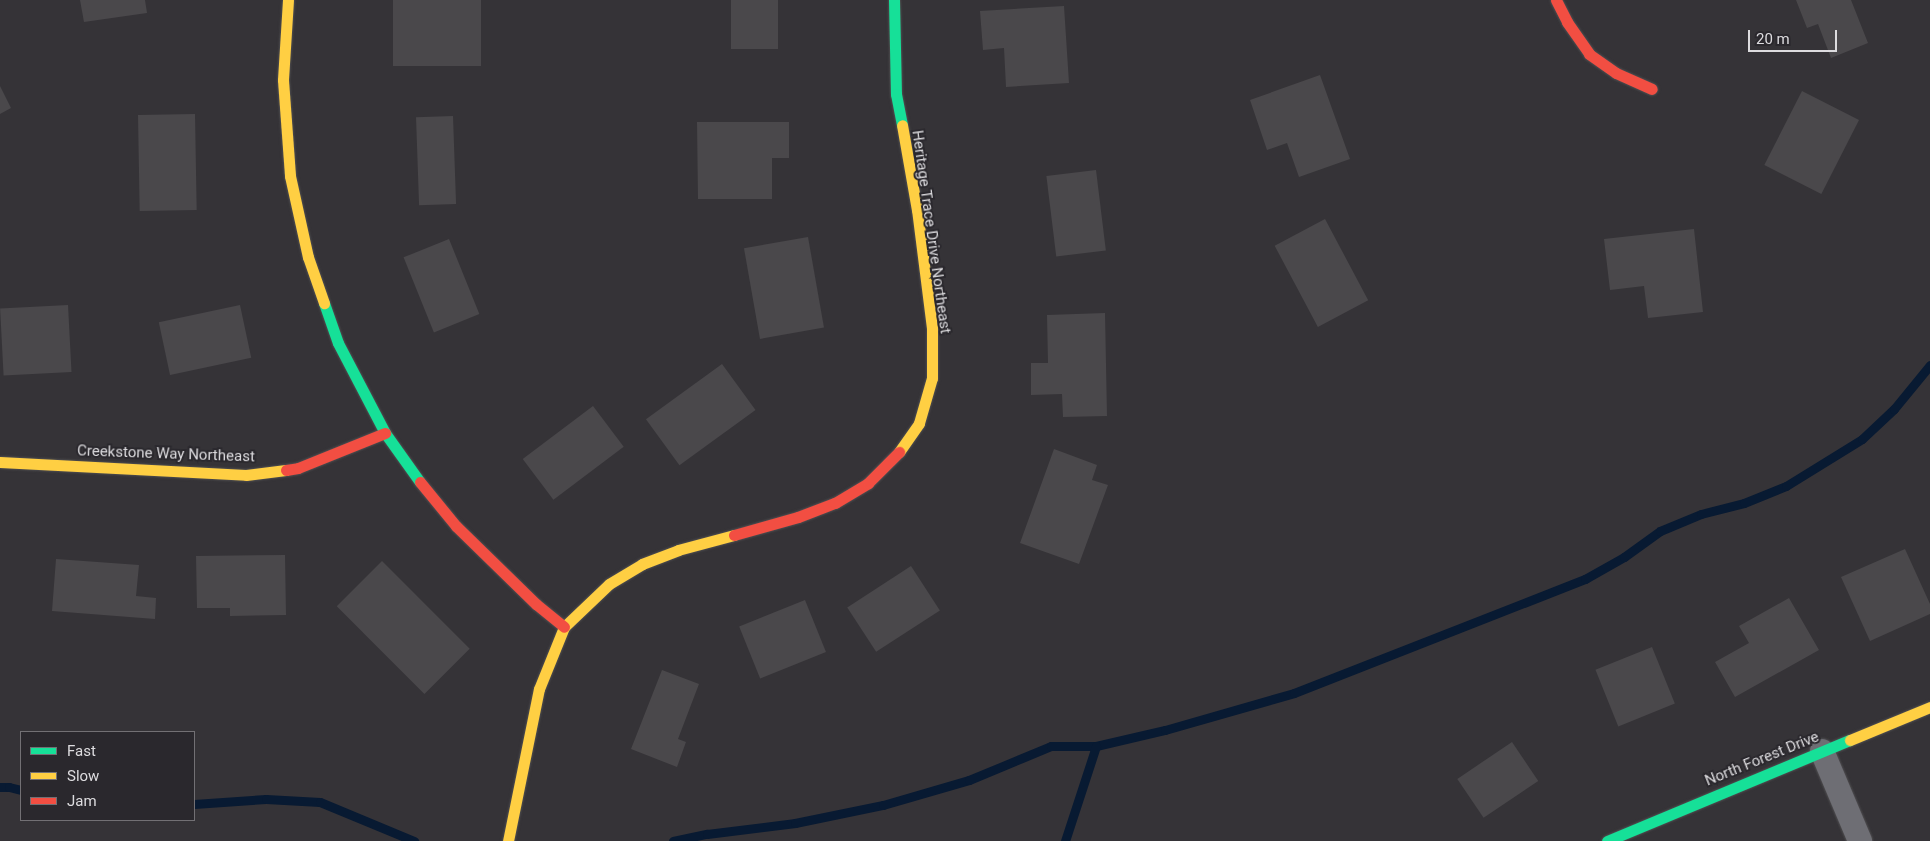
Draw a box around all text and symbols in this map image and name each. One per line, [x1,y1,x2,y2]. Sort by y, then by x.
scale bar [1750,20,1839,52]
text: 20 m [1756,30,1790,48]
street label: Heritage Trace Drive Northeast [908,129,954,335]
street label: Creekstone Way Northeast [77,442,255,466]
street label: North Forest Drive [1702,728,1822,790]
legend [20,731,195,821]
text: Fast [67,742,96,760]
text: Slow [67,767,99,785]
text: Jam [67,792,97,810]

